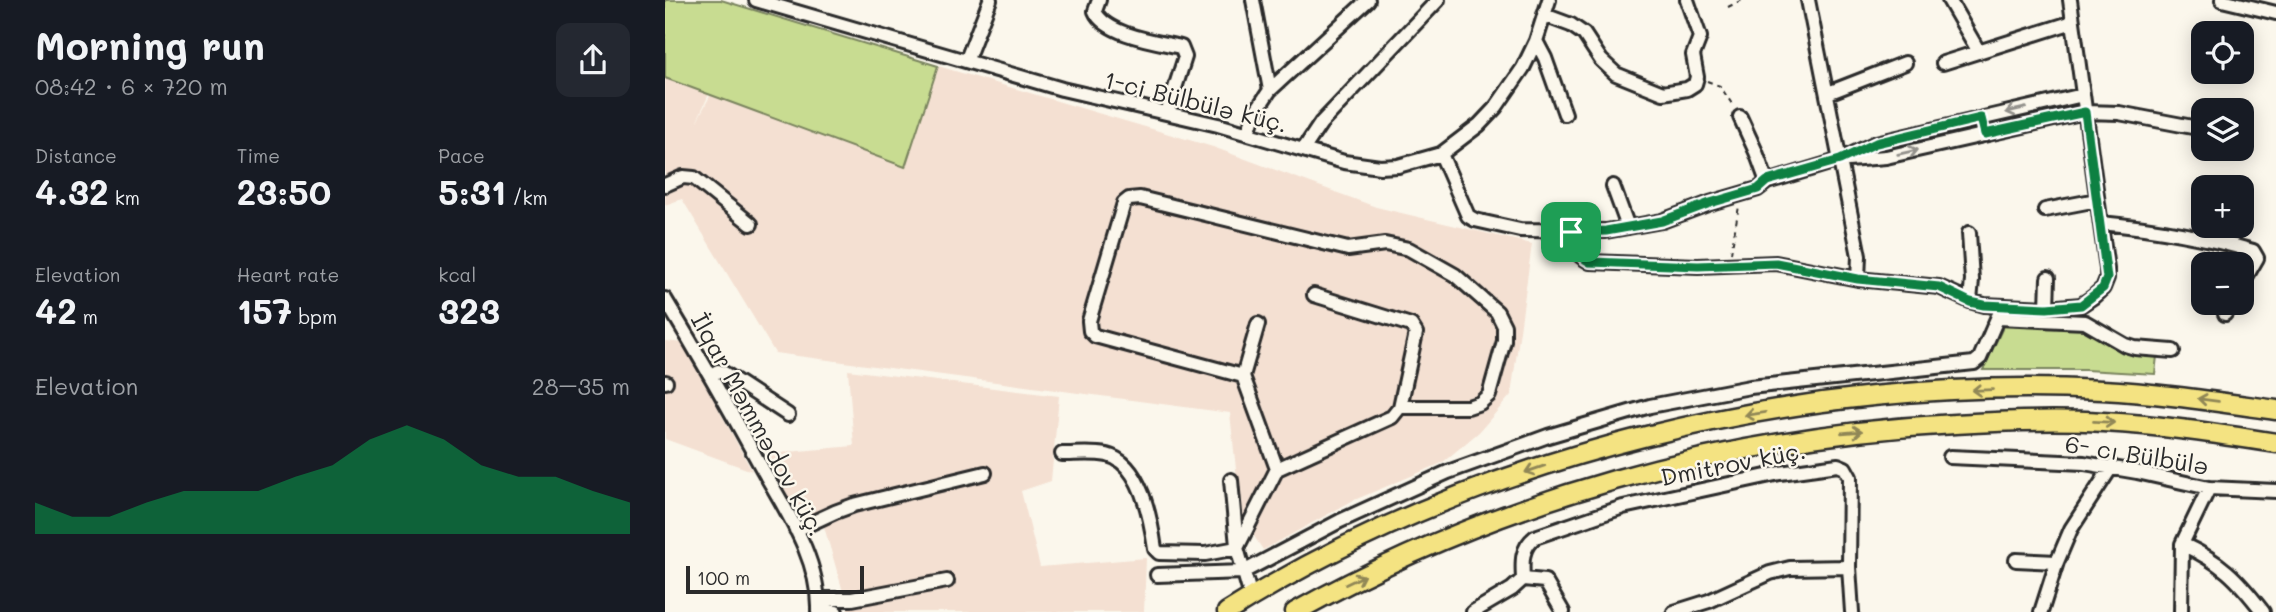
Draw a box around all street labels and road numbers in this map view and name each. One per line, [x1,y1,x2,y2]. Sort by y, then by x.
street label: 1-ci Bülbülə küç. [1101,63,1291,139]
street label: İlqar Məmmədov küç. [685,307,833,541]
street label: 6- cı Bülbülə [2063,427,2211,481]
street label: Dmitrov küç. [1658,434,1808,492]

